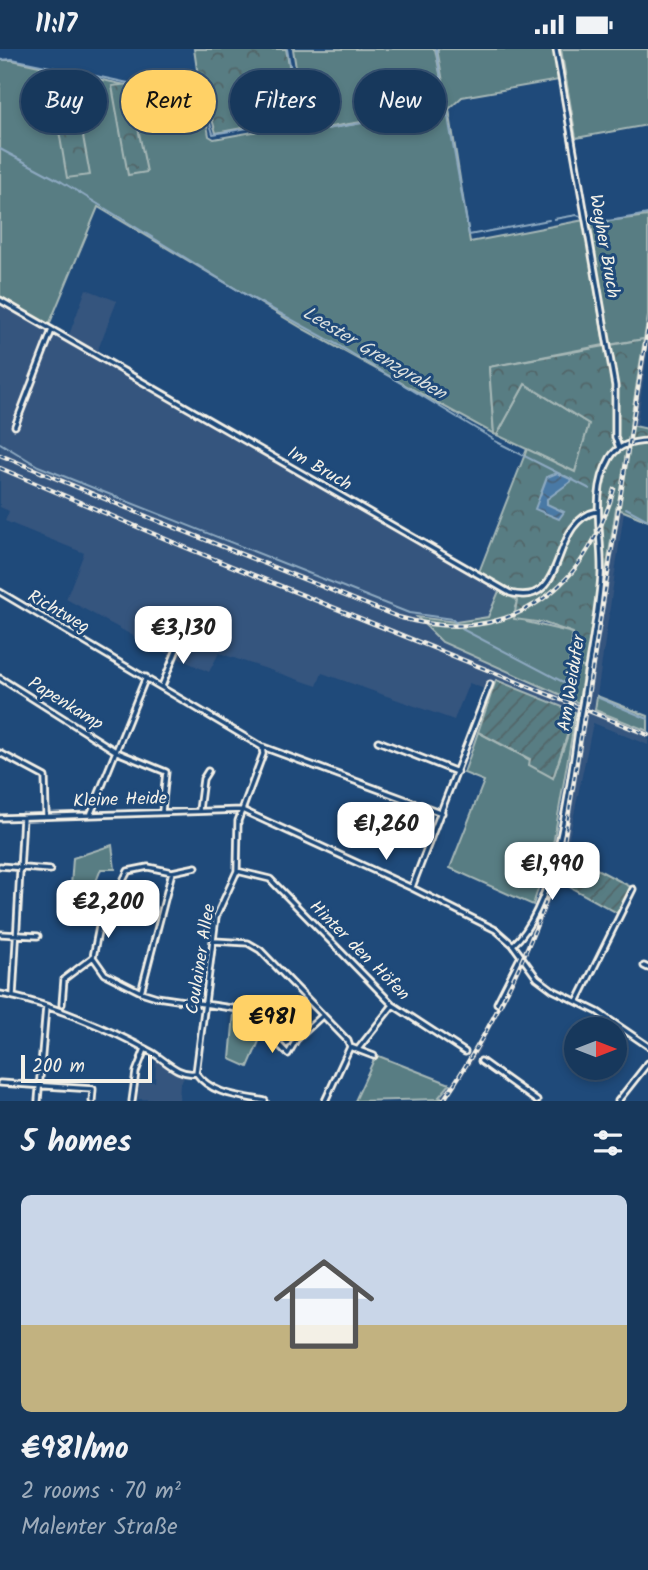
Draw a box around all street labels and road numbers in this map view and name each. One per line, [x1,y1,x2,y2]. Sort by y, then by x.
street label: Weyher Bruch [580,192,627,301]
street label: Im Bruch [281,439,357,500]
street label: Richtweg [21,583,95,642]
street label: Am Weidufer [551,632,595,734]
street label: Papenkamp [22,670,109,739]
street label: Kleine Heide [73,784,167,817]
street label: Hinter den Höfen [302,894,416,1008]
street label: Coulainer Allee [178,902,225,1017]

